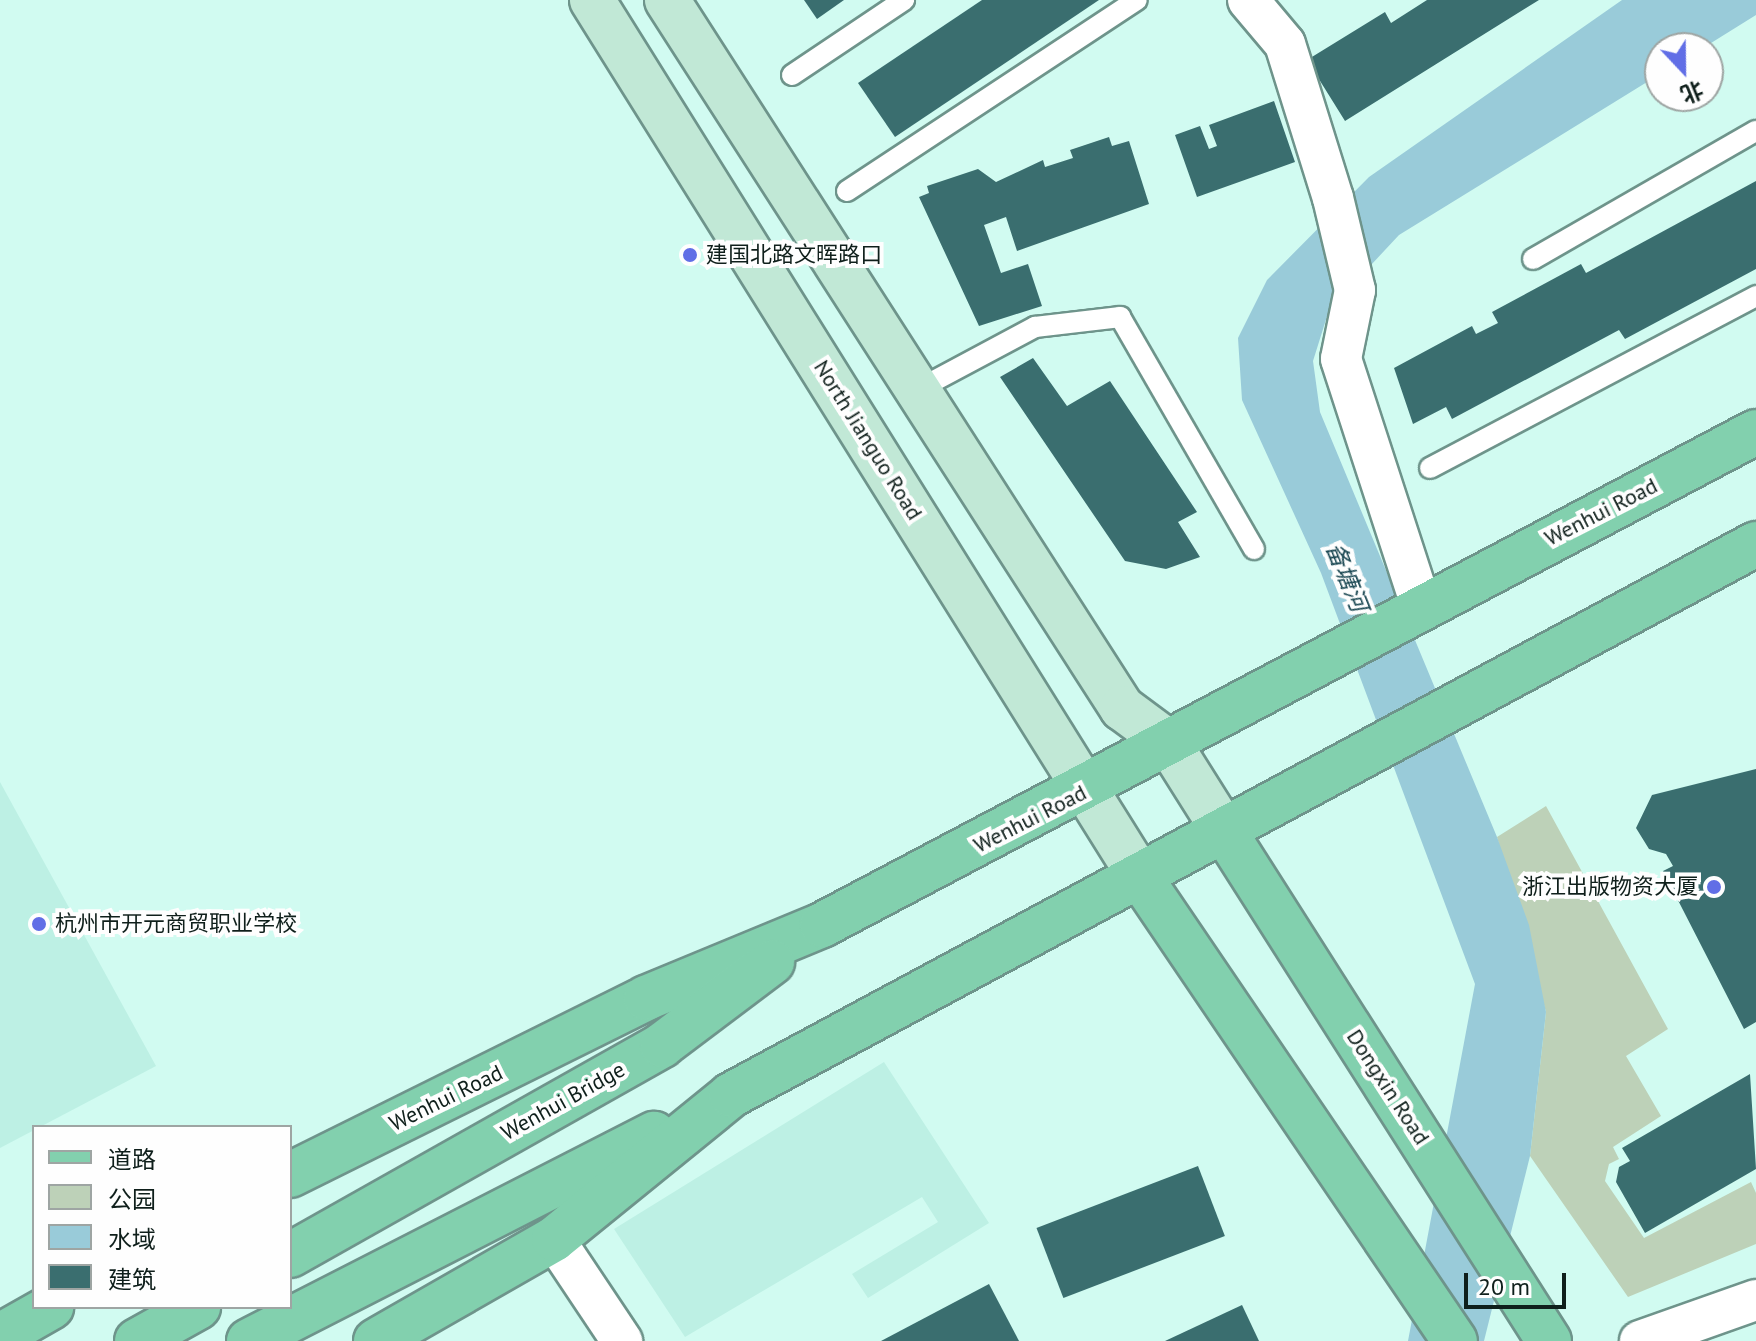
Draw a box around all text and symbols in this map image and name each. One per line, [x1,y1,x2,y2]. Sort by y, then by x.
north arrow [1644,32,1724,112]
text: 北 [1677,75,1708,109]
place label: 建国北路文晖路口 [706,242,882,268]
marker: 建国北路文晖路口 [681,246,699,264]
street label: North Jianguo Road [808,355,928,525]
street label: Wenhui Road [1540,472,1662,552]
water label: 备塘河 [1320,538,1374,616]
street label: Wenhui Road [969,779,1091,859]
place label: 浙江出版物资大厦 [1522,874,1698,900]
marker: 浙江出版物资大厦 [1705,878,1723,896]
place label: 杭州市开元商贸职业学校 [55,911,297,937]
marker: 杭州市开元商贸职业学校 [30,915,48,933]
street label: Dongxin Road [1341,1025,1435,1149]
street label: Wenhui Bridge [497,1056,629,1146]
street label: Wenhui Road [385,1059,507,1137]
legend [32,1125,292,1309]
text: 道路 [108,1144,156,1175]
text: 公园 [108,1184,156,1215]
text: 水域 [108,1224,156,1255]
scale bar [1468,1257,1570,1307]
text: 建筑 [108,1264,156,1295]
text: 20 m [1478,1271,1530,1302]

